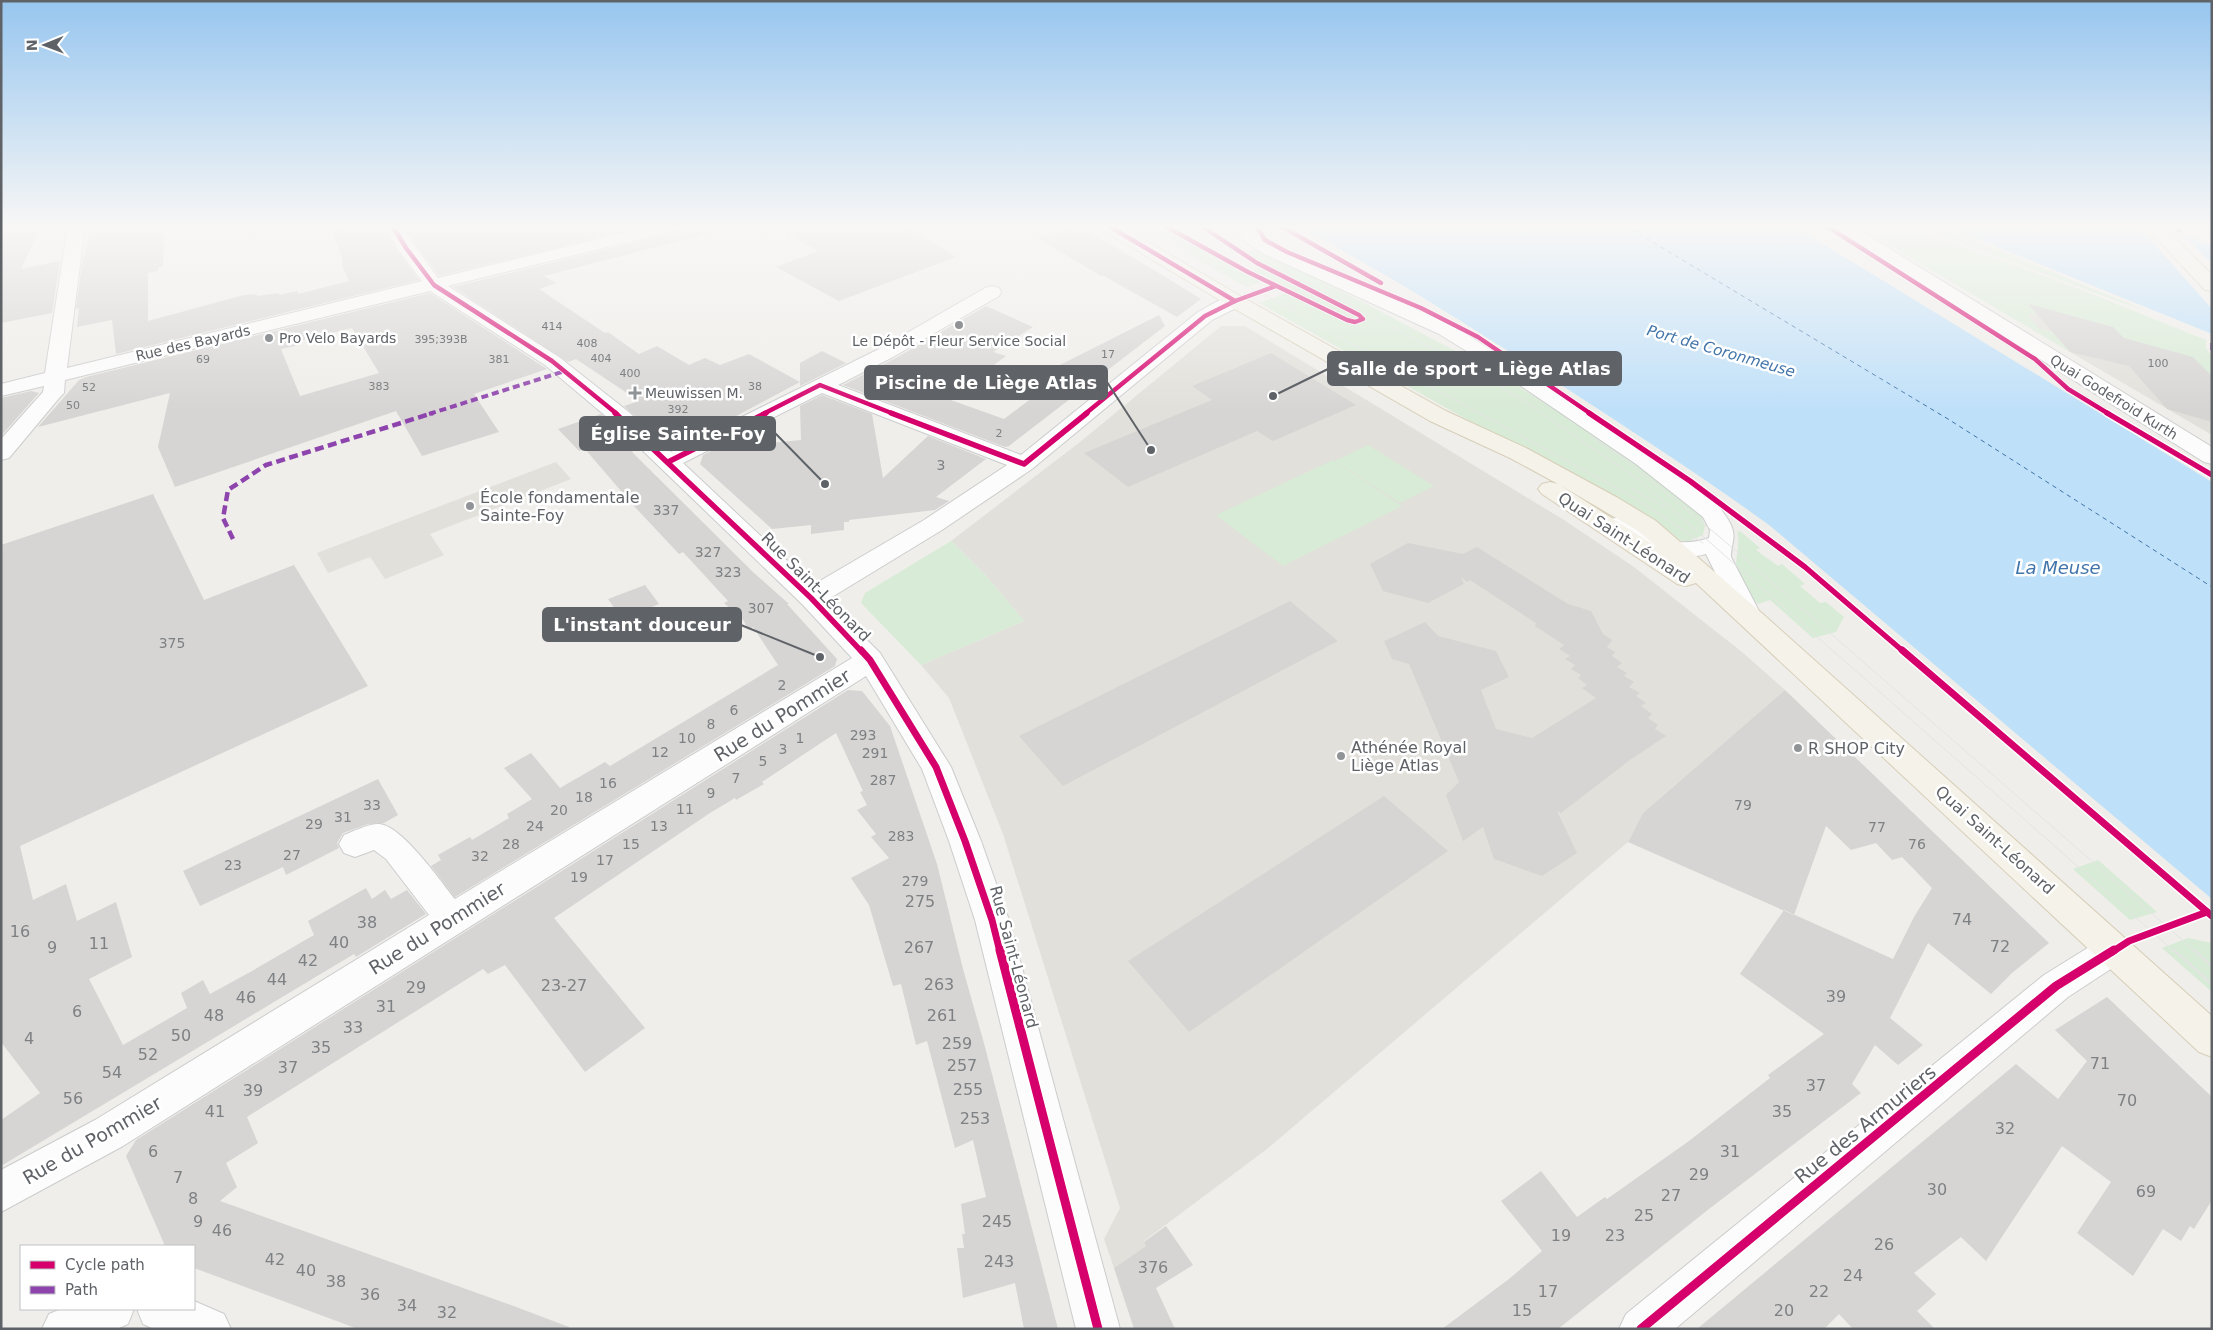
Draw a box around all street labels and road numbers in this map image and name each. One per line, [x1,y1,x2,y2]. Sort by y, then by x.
street label: Rue des Bayards [134,322,252,364]
street label: Quai Godefroid Kurth [2047,351,2181,443]
street label: Quai Saint-Léonard [1555,488,1693,588]
street label: Rue Saint-Léonard [757,528,875,646]
street label: Rue du Pommier [710,664,854,766]
street label: Quai Saint-Léonard [1932,782,2058,898]
street label: Rue du Pommier [365,877,509,979]
street label: Rue Saint-Léonard [986,884,1042,1030]
street label: Rue des Armuriers [1790,1060,1940,1188]
street label: Rue du Pommier [19,1091,165,1189]

